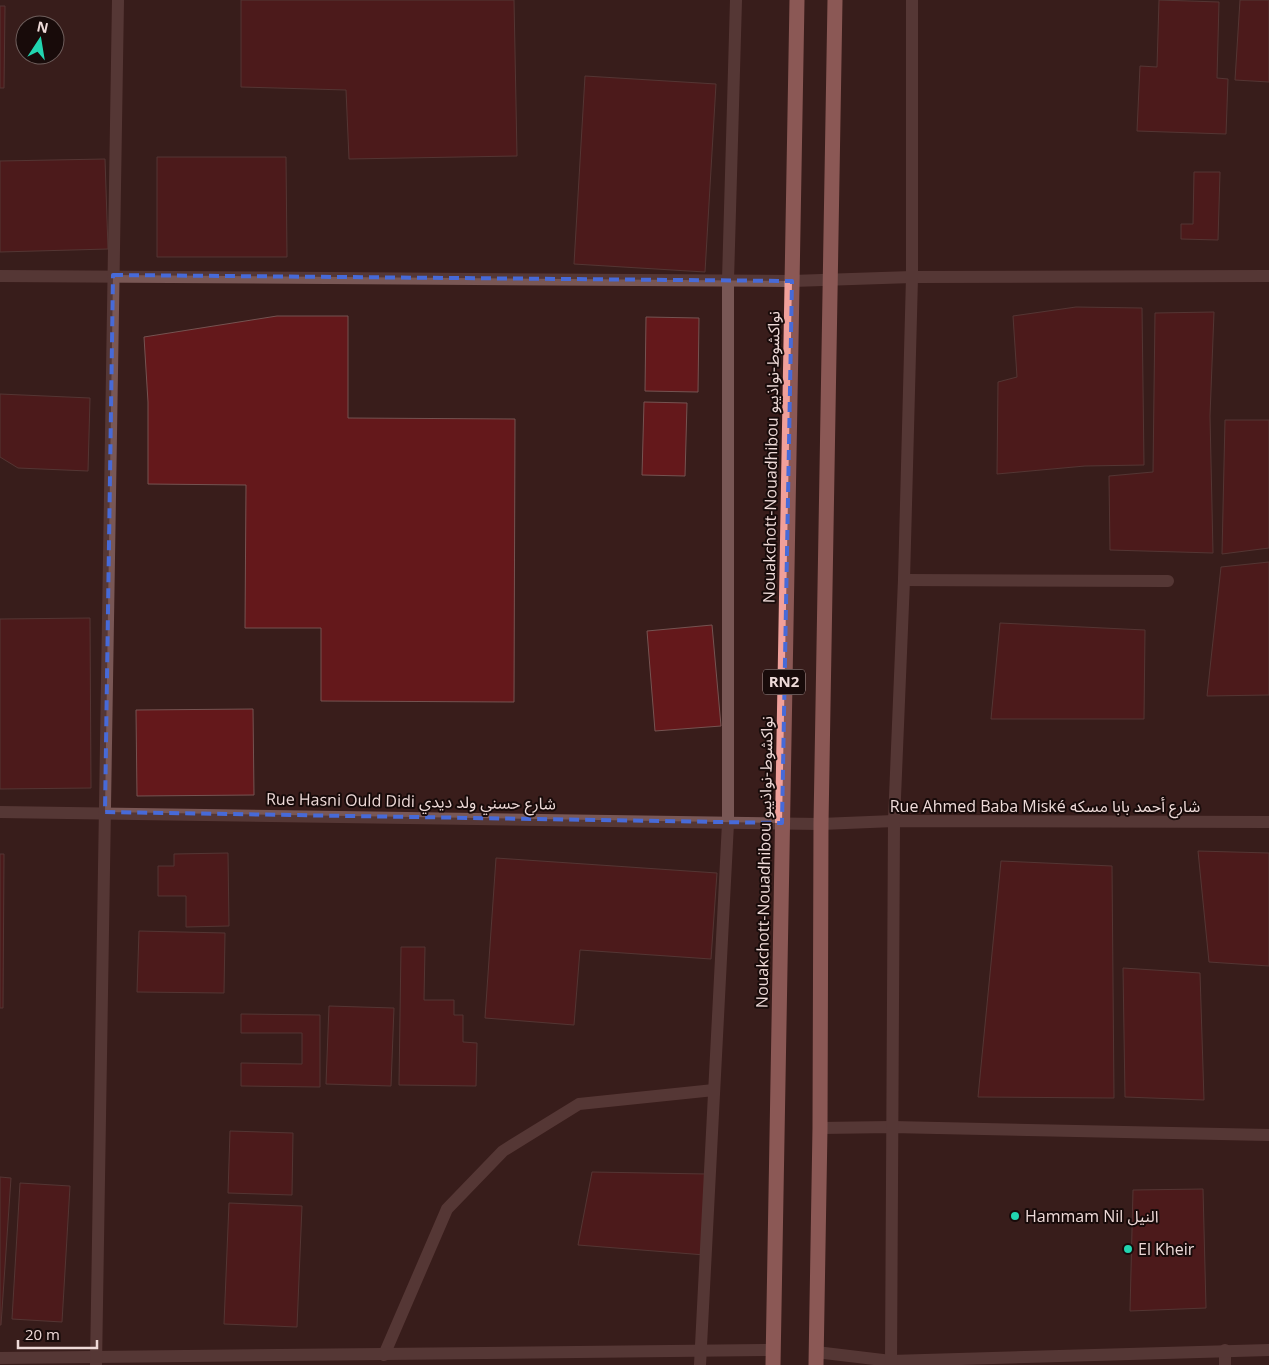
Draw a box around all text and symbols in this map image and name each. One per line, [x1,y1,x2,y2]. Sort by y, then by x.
north arrow [15,15,65,65]
text: N [35,16,50,37]
street label: Nouakchott-Nouadhibou نواكشوط-نواذيبو [757,311,785,603]
road number: RN2 [763,670,805,694]
street label: Nouakchott-Nouadhibou نواكشوط-نواذيبو [750,716,778,1008]
street label: Rue Hasni Ould Didi شارع حسني ولد ديدي [266,787,556,817]
street label: Rue Ahmed Baba Miské شارع أحمد بابا مسكه [890,795,1200,819]
place label: Hammam Nil النيل [1025,1205,1159,1227]
marker: Hammam Nil النيل [1009,1210,1021,1222]
place label: El Kheir [1138,1238,1195,1260]
marker: El Kheir [1122,1243,1134,1255]
scale bar [18,1318,96,1350]
text: 20 m [25,1324,60,1344]

